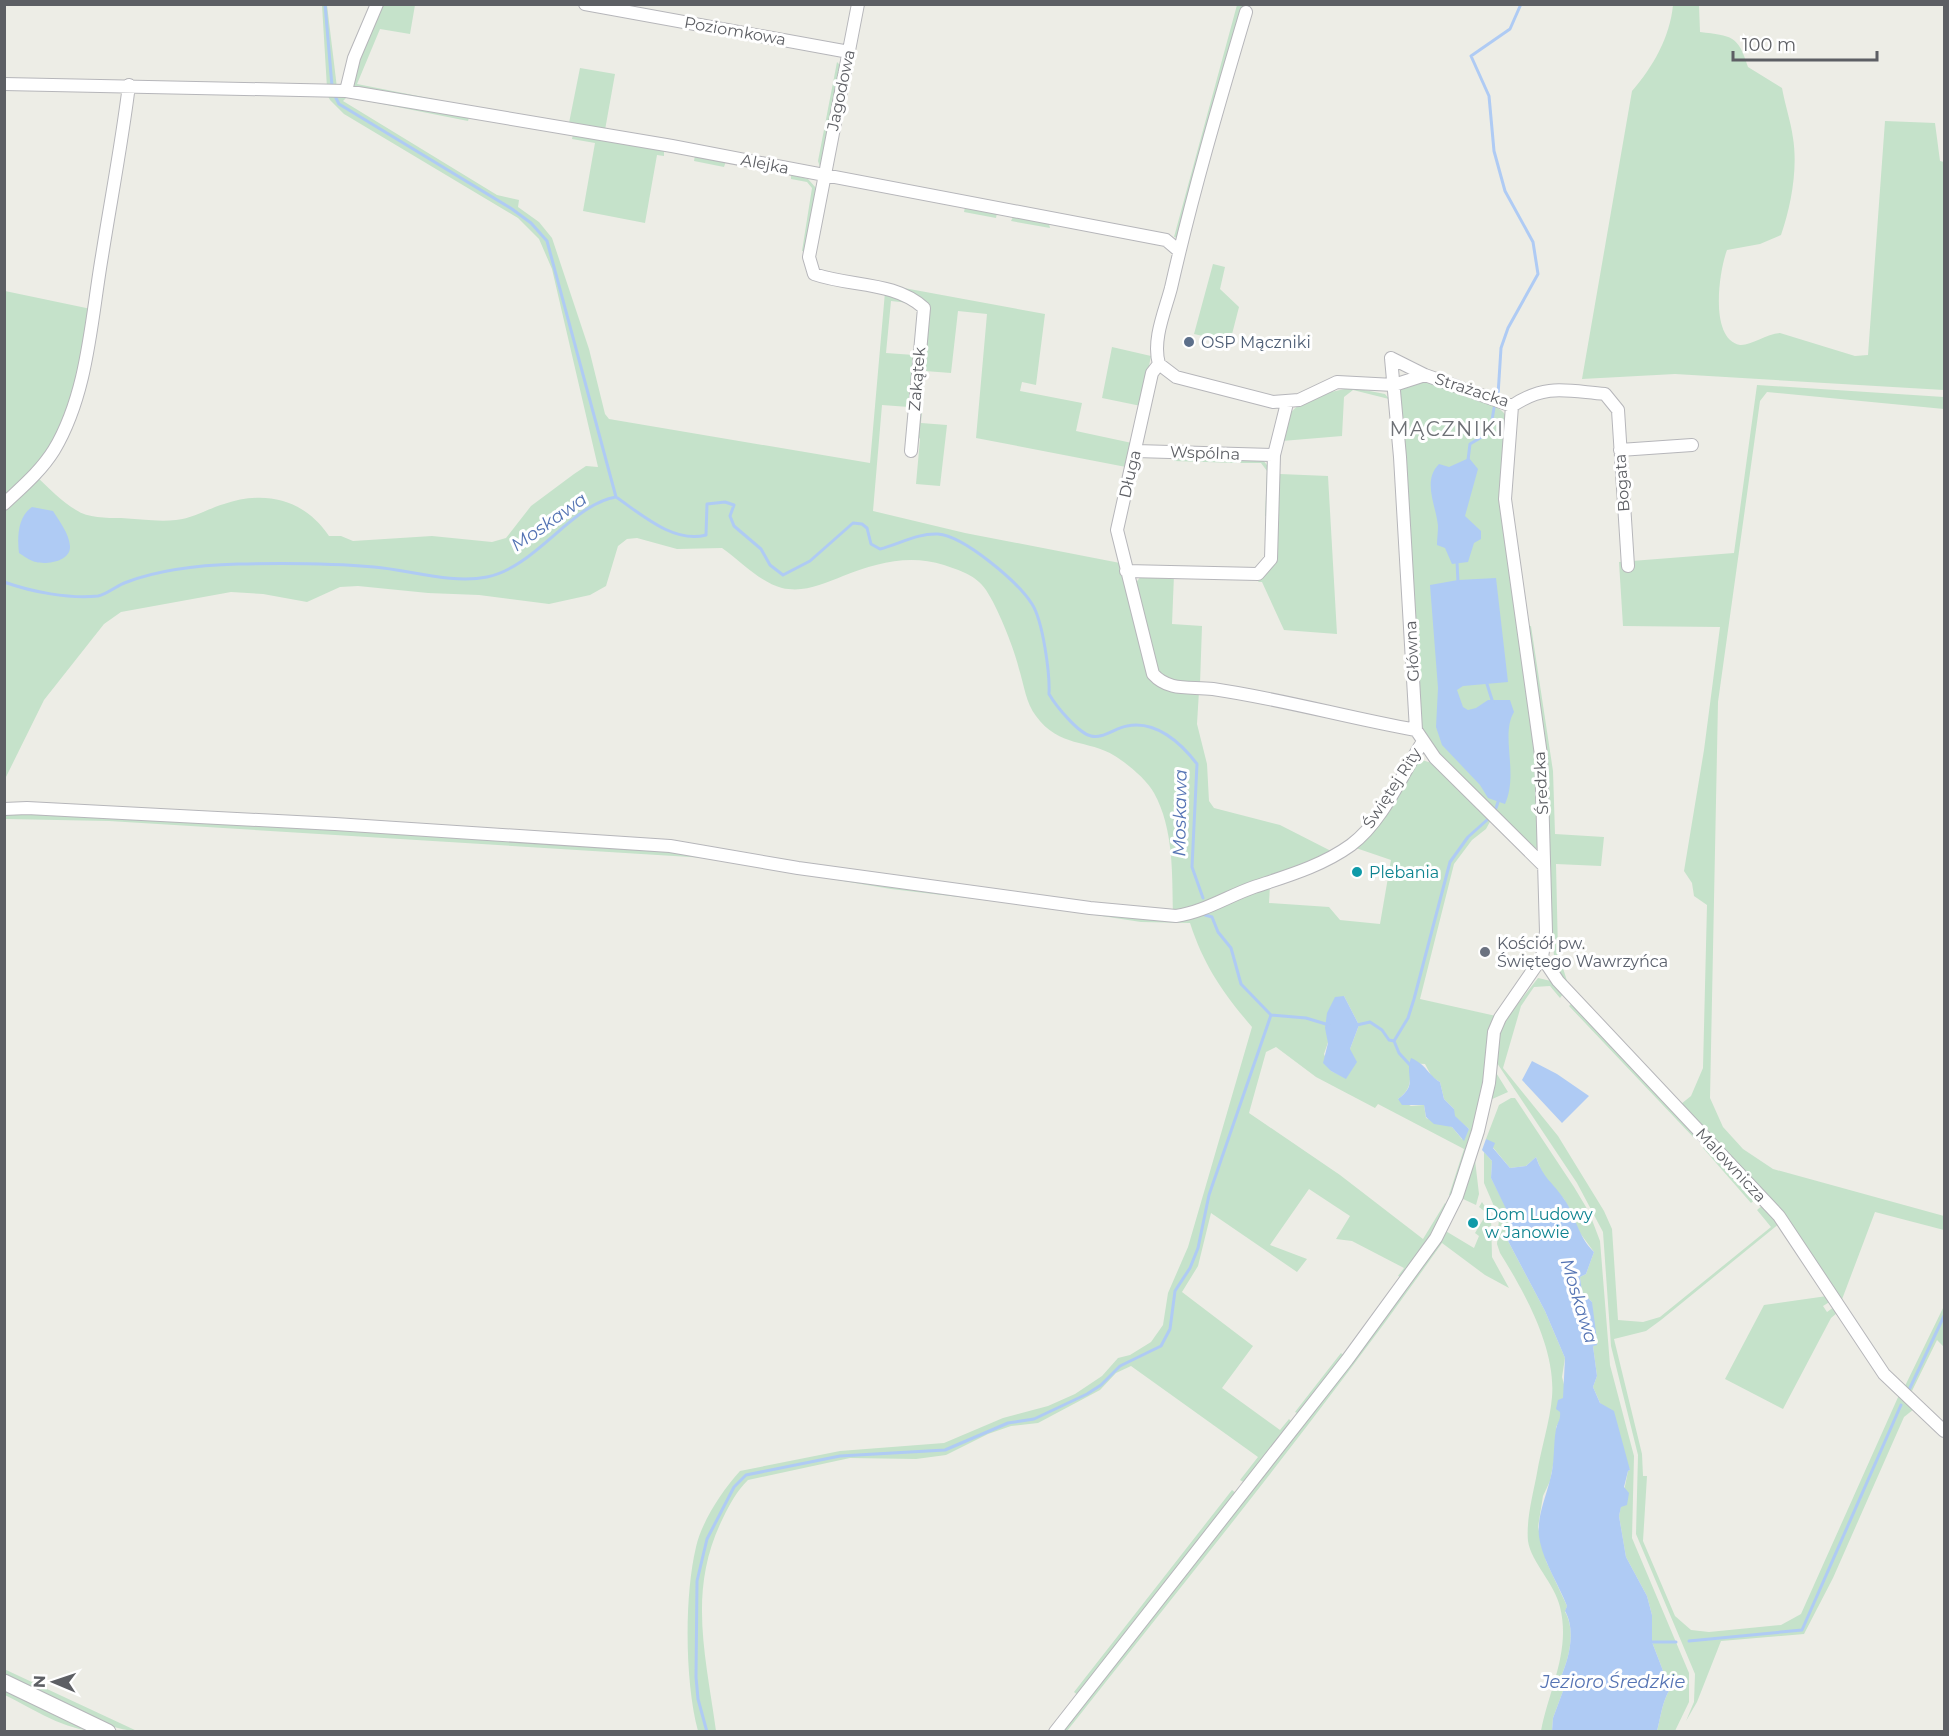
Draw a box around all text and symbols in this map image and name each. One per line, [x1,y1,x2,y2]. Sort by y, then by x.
street label: Poziomkowa [683,13,787,49]
scale bar [1733,24,1877,62]
text: 100 m [1742,34,1796,56]
street label: Jagodowa [823,48,859,133]
street label: Alejka [739,150,791,178]
place label: OSP Mączniki [1201,333,1311,352]
marker: OSP Mączniki [1182,335,1196,349]
street label: Zakątek [905,346,929,412]
street label: Strażacka [1433,369,1511,411]
district label: MĄCZNIKI [1390,417,1505,441]
street label: Wspólna [1170,442,1240,464]
street label: Długa [1115,448,1145,500]
street label: Bogata [1610,453,1634,513]
water label: Moskawa [507,488,591,556]
street label: Główna [1401,620,1423,682]
street label: Świętej Rity [1359,744,1425,832]
street label: Średzka [1530,751,1552,815]
water label: Moskawa [1168,769,1192,857]
place label: Plebania [1369,863,1439,882]
marker: Plebania [1350,865,1364,879]
place label: Kościół pw. Świętego Wawrzyńca [1497,934,1668,971]
marker: Kościół pw. Świętego Wawrzyńca [1478,945,1492,959]
street label: Malownicza [1692,1124,1770,1206]
place label: Dom Ludowy w Janowie [1485,1205,1593,1242]
marker: Dom Ludowy w Janowie [1466,1216,1480,1230]
water label: Moskawa [1556,1256,1602,1346]
north arrow [24,1652,84,1712]
water label: Jezioro Średzkie [1540,1671,1685,1693]
text: N [30,1675,49,1688]

